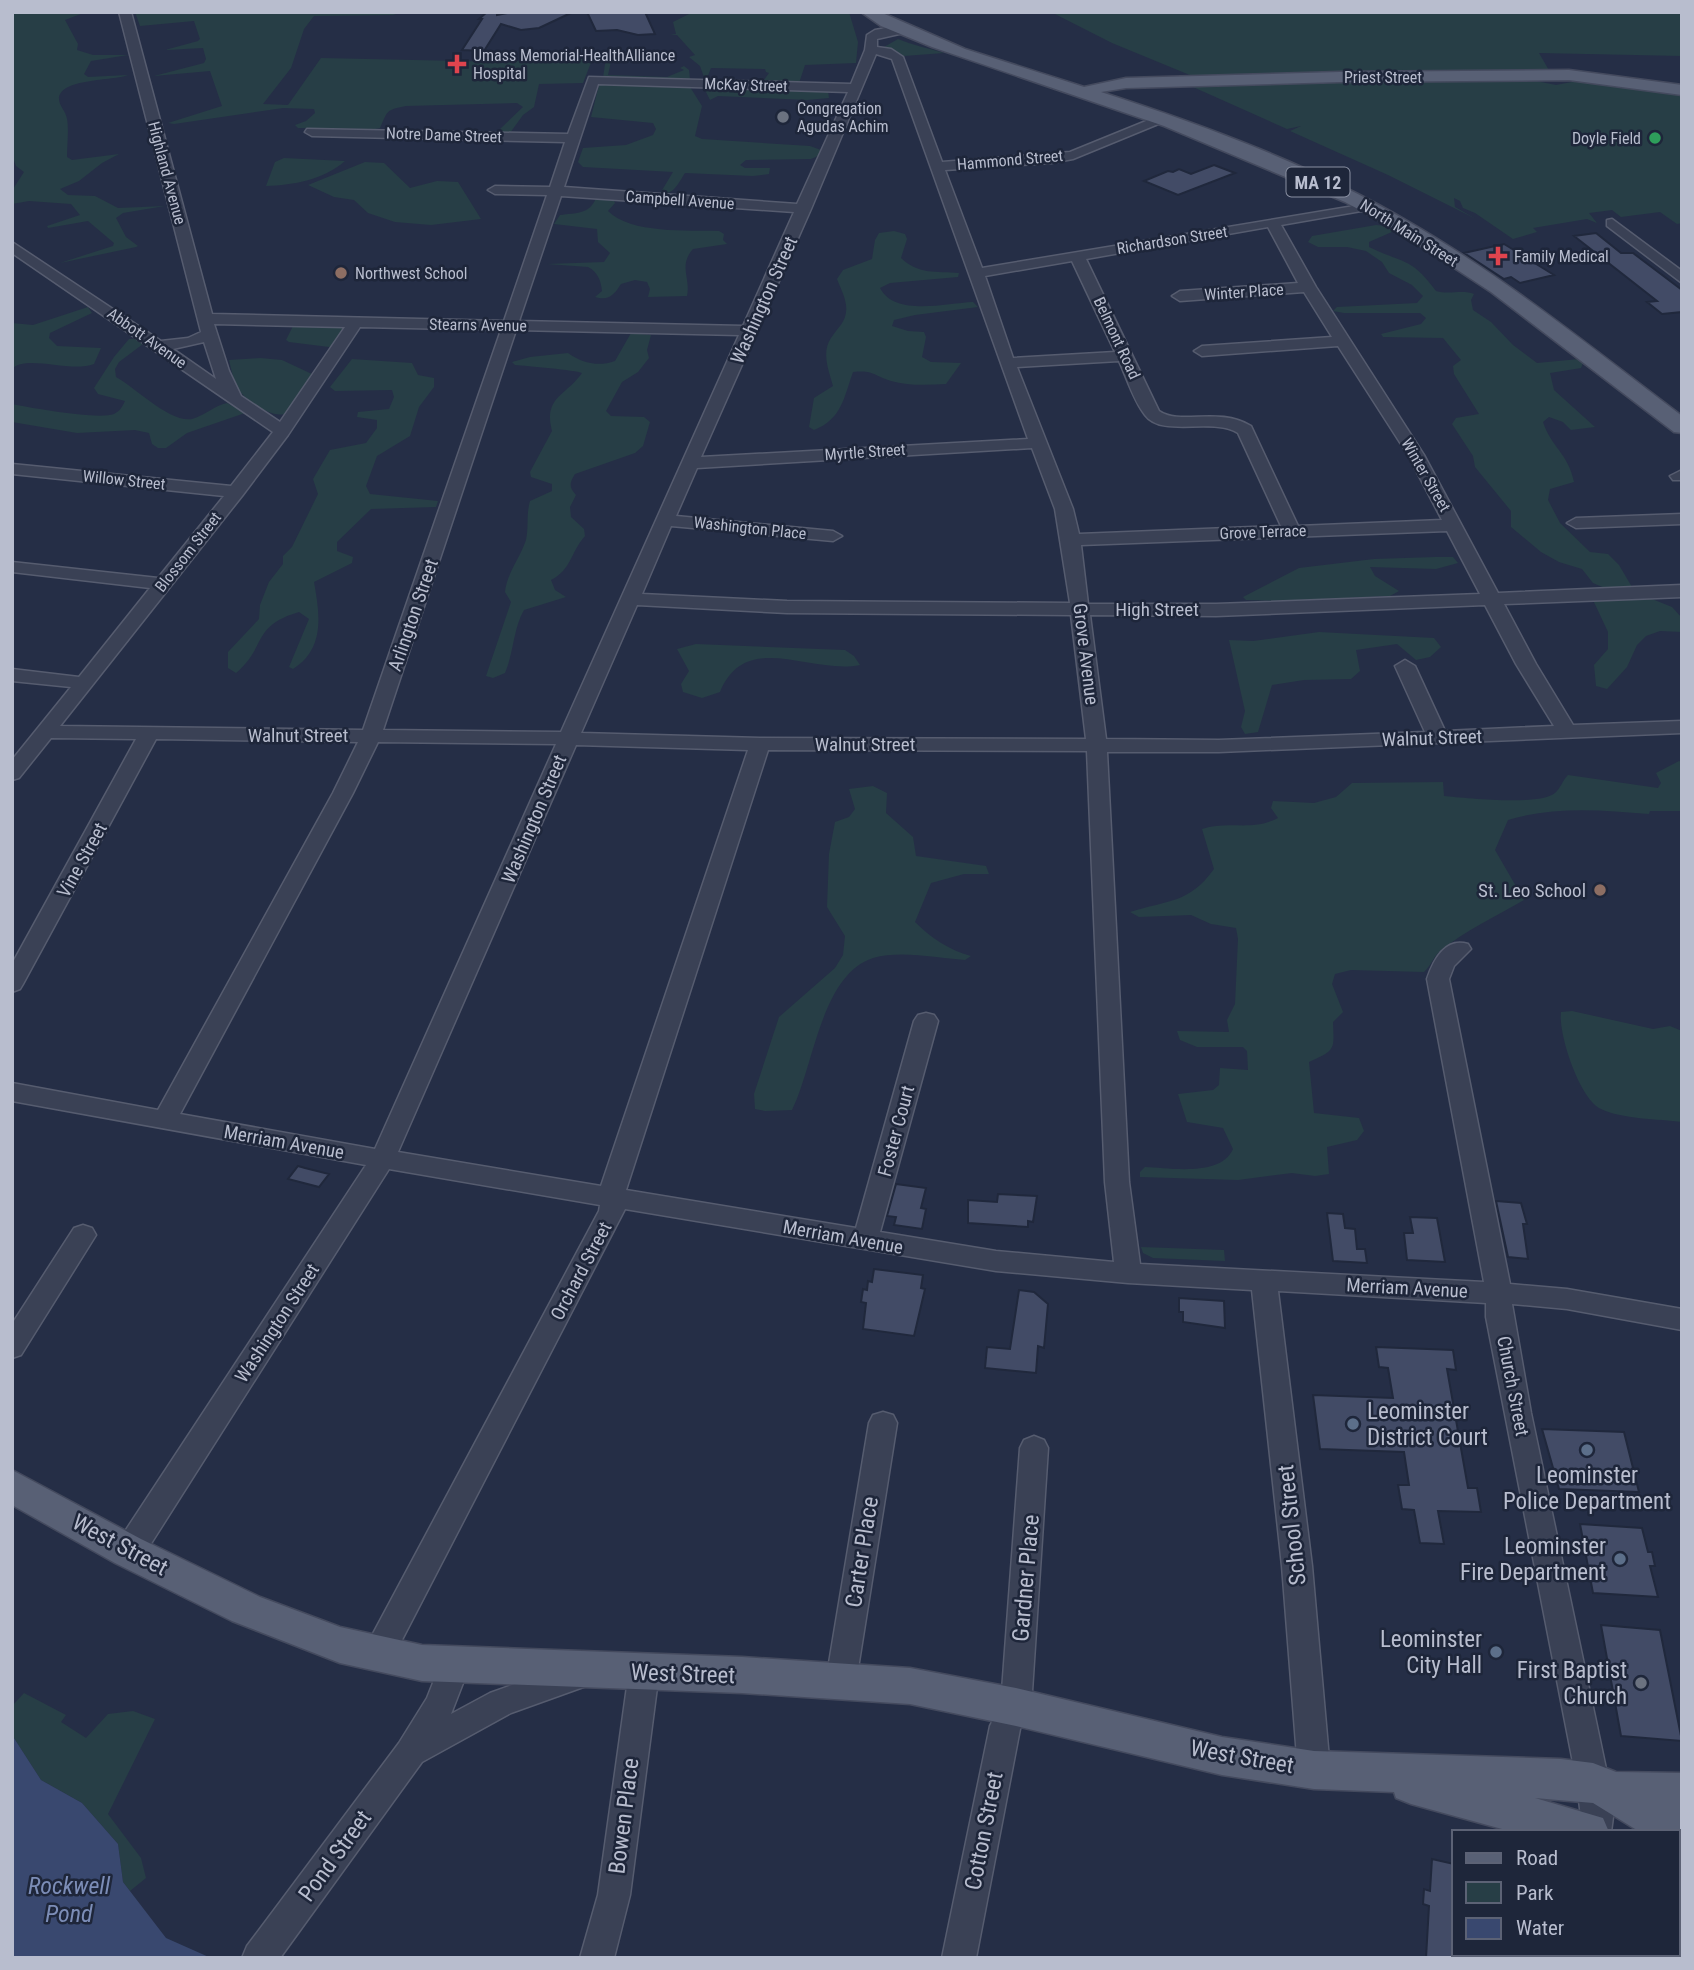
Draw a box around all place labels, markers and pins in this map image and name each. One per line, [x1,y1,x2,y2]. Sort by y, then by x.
place label: Umass Memorial-HealthAlliance Hospital [473,46,675,83]
marker: Umass Memorial-HealthAlliance Hospital [447,54,467,74]
place label: Congregation Agudas Achim [797,99,888,136]
marker: Congregation Agudas Achim [775,109,791,125]
place label: Doyle Field [1572,129,1641,148]
marker: Doyle Field [1647,130,1663,146]
marker: Family Medical [1488,246,1508,266]
place label: Family Medical [1514,247,1609,266]
place label: Northwest School [355,264,467,283]
marker: Northwest School [333,265,349,281]
place label: St. Leo School [1478,879,1586,902]
marker: St. Leo School [1592,882,1608,898]
place label: Leominster District Court [1367,1398,1488,1451]
marker: Leominster District Court [1345,1416,1361,1432]
marker: Leominster Police Department [1579,1442,1595,1458]
place label: Leominster Police Department [1503,1462,1671,1515]
place label: Leominster Fire Department [1460,1533,1606,1586]
marker: Leominster Fire Department [1612,1551,1628,1567]
place label: Leominster City Hall [1380,1626,1482,1679]
marker: Leominster City Hall [1488,1644,1504,1660]
place label: First Baptist Church [1517,1657,1627,1710]
marker: First Baptist Church [1633,1675,1649,1691]

